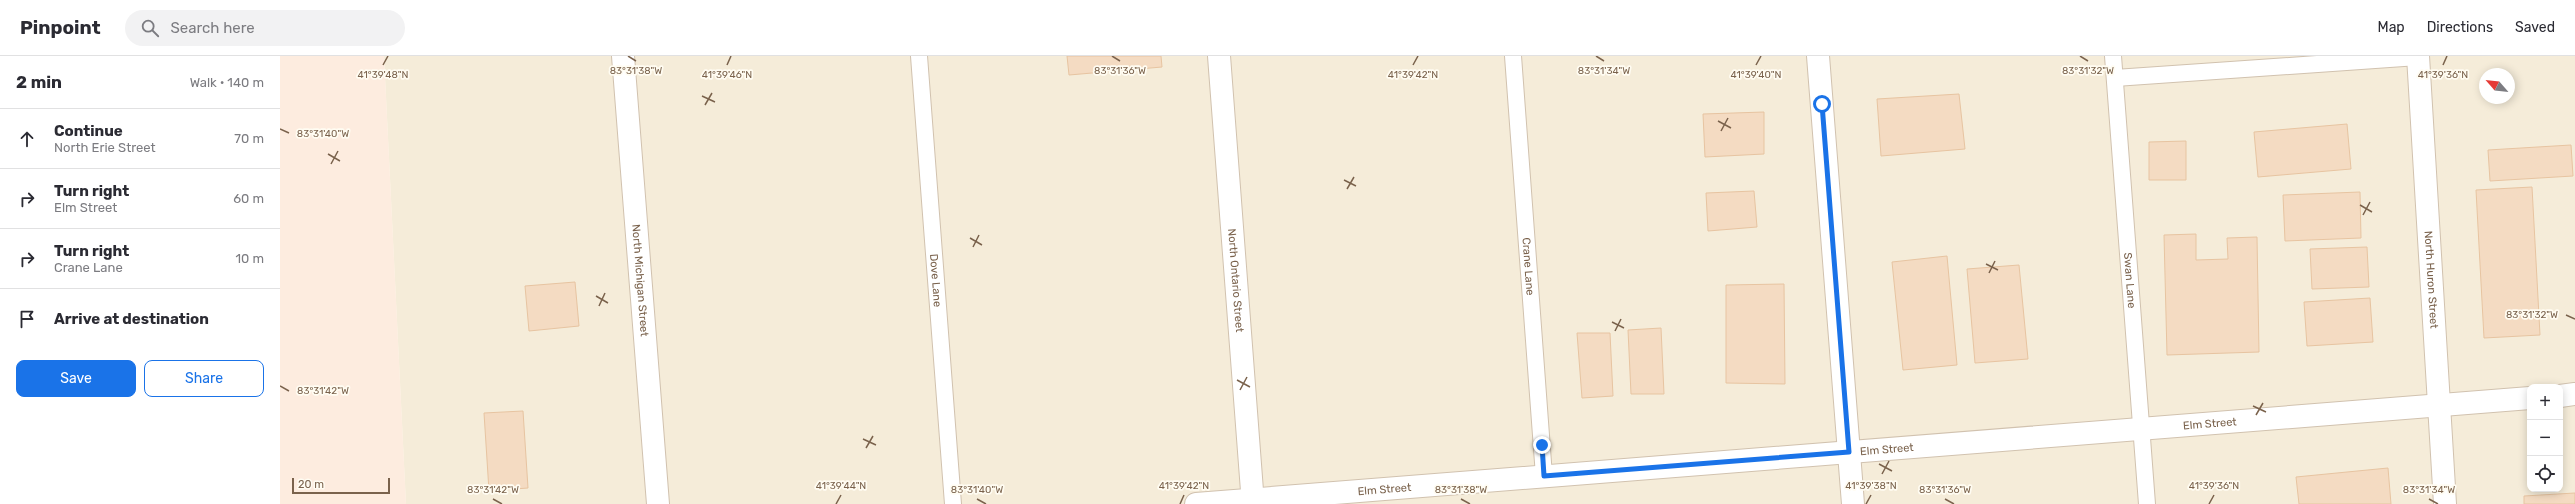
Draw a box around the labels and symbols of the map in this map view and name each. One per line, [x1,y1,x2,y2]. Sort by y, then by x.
text: 83°31'38"W [610,65,662,77]
text: 83°31'36"W [1094,65,1146,77]
text: 83°31'34"W [1578,65,1630,77]
text: 83°31'32"W [2062,65,2114,77]
north arrow [2479,68,2515,104]
text: 41°39'48"N [357,69,409,81]
text: 41°39'46"N [702,69,752,81]
text: 41°39'42"N [1388,69,1438,81]
text: 41°39'40"N [1730,69,1782,81]
text: 41°39'36"N [2418,69,2468,81]
route start [1813,95,1831,113]
text: 83°31'40"W [297,128,349,140]
street label: North Michigan Street [629,224,651,338]
street label: North Ontario Street [1225,228,1246,333]
street label: North Huron Street [2422,230,2440,330]
street label: Crane Lane [1519,237,1537,296]
street label: Swan Lane [2121,252,2138,309]
street label: Dove Lane [927,253,944,308]
text: 83°31'32"W [2506,309,2558,321]
text: 83°31'42"W [297,385,349,397]
street label: Elm Street [2183,415,2238,433]
route end [1533,436,1551,454]
street label: Elm Street [1860,441,1915,458]
scale bar [292,476,390,495]
text: 41°39'44"N [816,480,866,492]
text: 41°39'42"N [1159,480,1209,492]
text: 41°39'38"N [1845,480,1897,492]
text: 41°39'36"N [2189,480,2239,492]
street label: Elm Street [1357,481,1412,498]
text: 83°31'42"W [467,484,519,496]
text: 83°31'40"W [951,484,1003,496]
text: 83°31'38"W [1435,484,1487,496]
text: 83°31'36"W [1919,484,1971,496]
text: 83°31'34"W [2403,484,2455,496]

